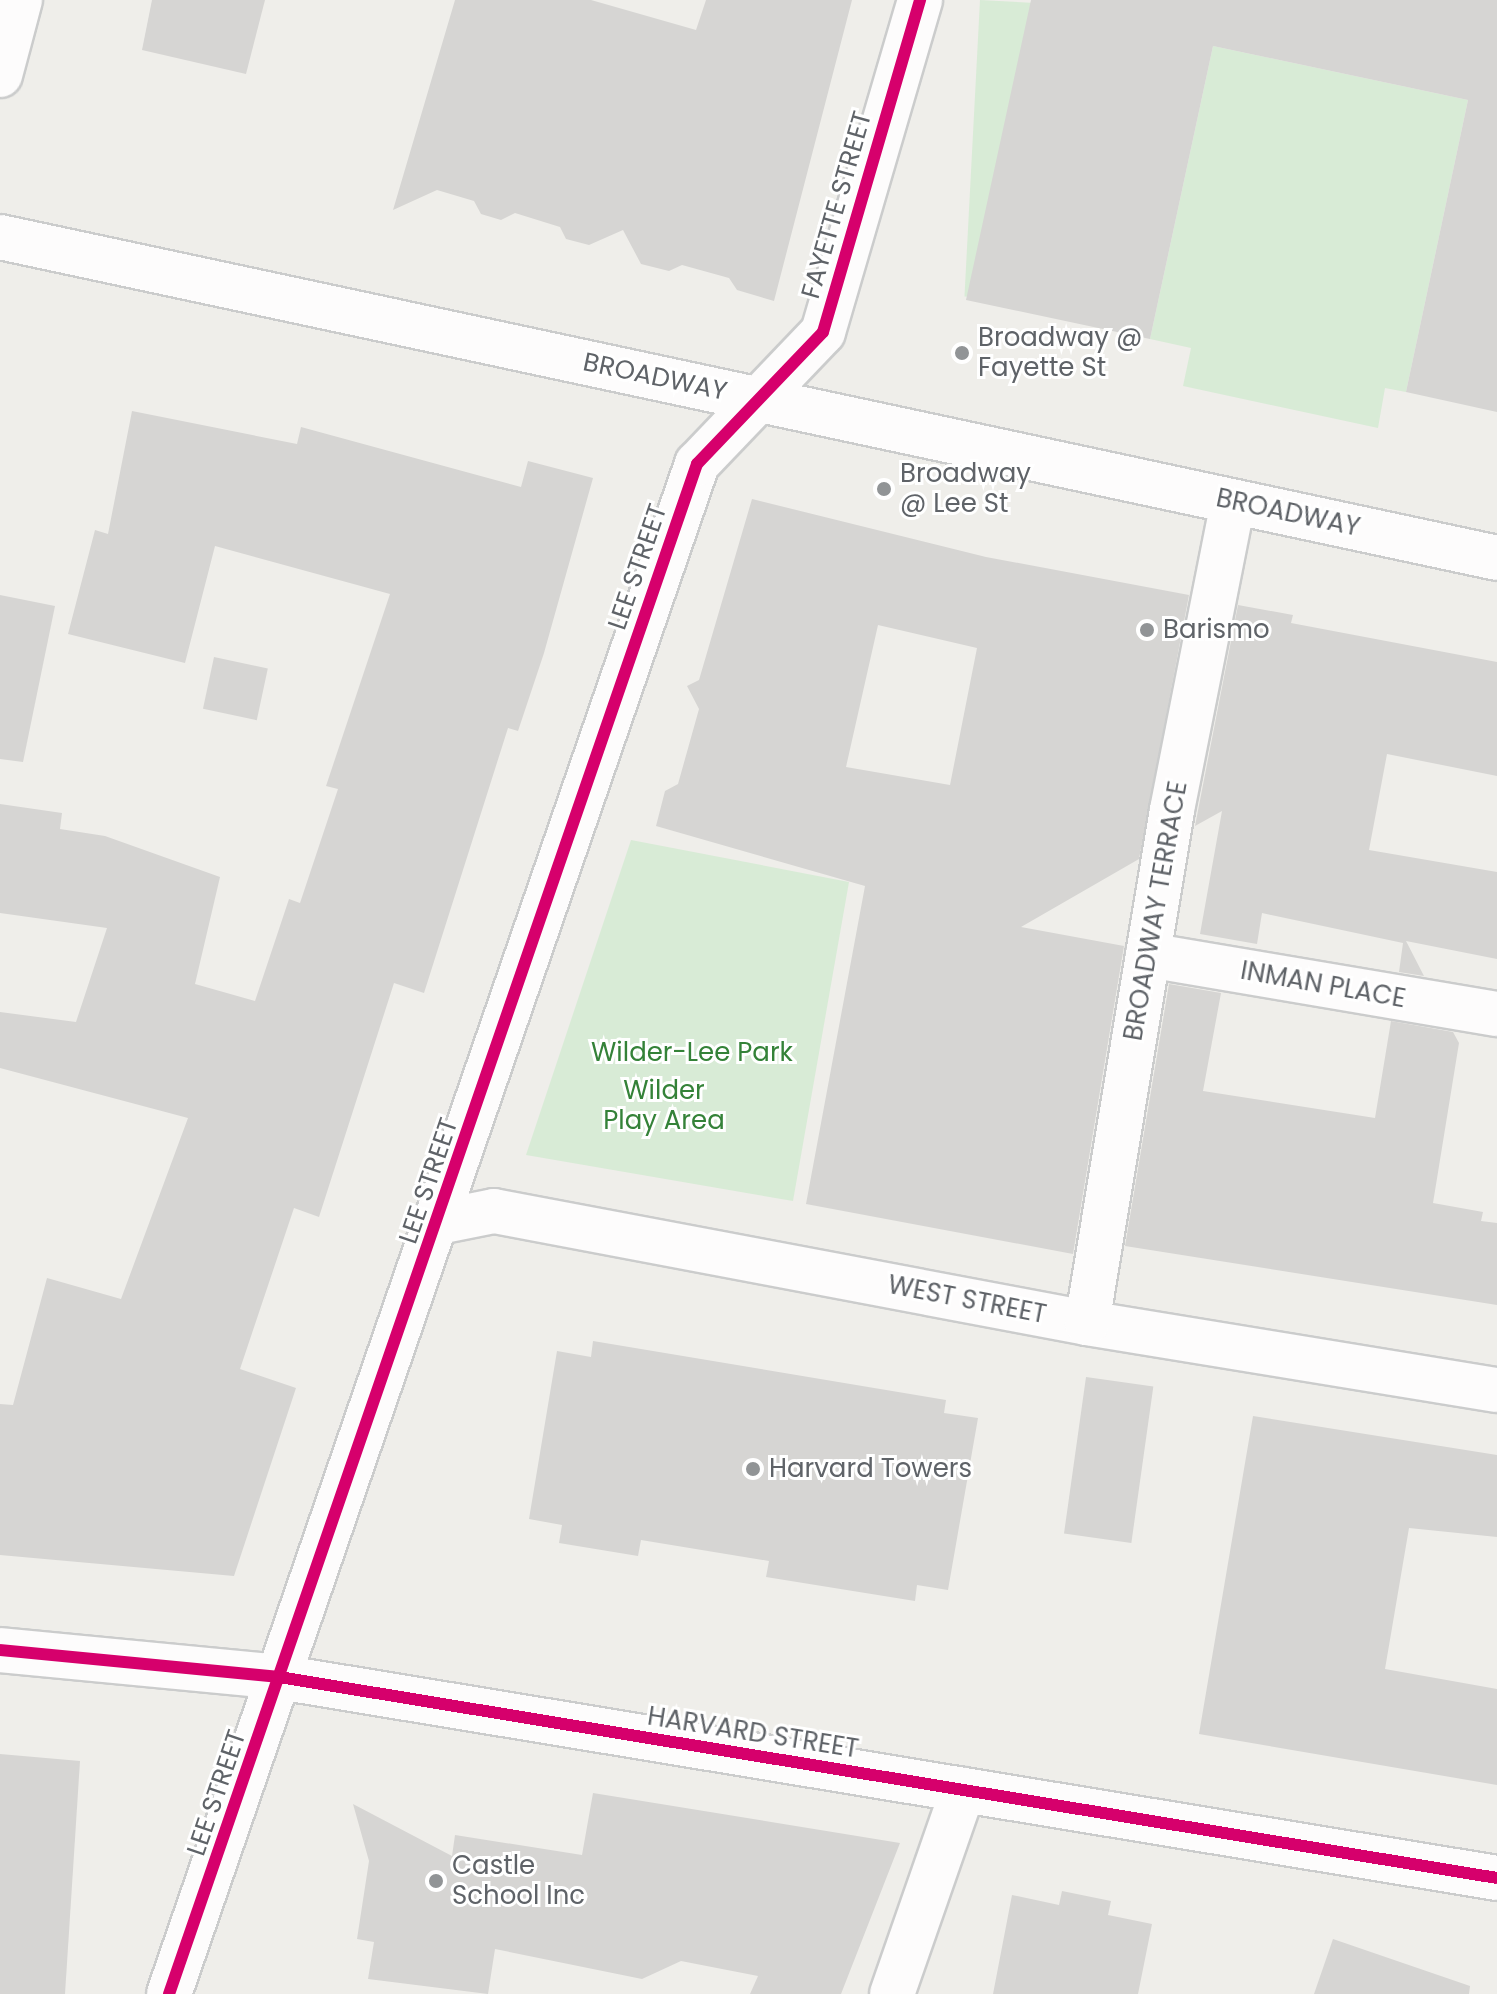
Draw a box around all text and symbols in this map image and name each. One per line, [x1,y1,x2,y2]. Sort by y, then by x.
street label: FAYETTE STREET [795,108,879,302]
place label: Broadway @ Fayette St [978,322,1142,384]
marker: Broadway @ Fayette St [953,344,971,362]
street label: BROADWAY [580,347,730,407]
place label: Broadway @ Lee St [900,458,1031,520]
marker: Broadway @ Lee St [875,480,893,498]
street label: BROADWAY [1213,483,1363,543]
street label: LEE STREET [602,500,674,634]
place label: Barismo [1163,614,1270,646]
marker: Barismo [1138,621,1156,639]
street label: BROADWAY TERRACE [1118,779,1194,1043]
street label: INMAN PLACE [1238,955,1408,1015]
park label: Wilder-Lee Park [591,1037,793,1069]
park label: Wilder Play Area [603,1075,725,1136]
street label: LEE STREET [393,1114,465,1248]
street label: WEST STREET [885,1269,1049,1331]
place label: Harvard Towers [769,1453,972,1485]
marker: Harvard Towers [744,1460,762,1478]
street label: HARVARD STREET [645,1701,861,1765]
street label: LEE STREET [181,1726,253,1860]
place label: Castle School Inc [452,1850,585,1912]
marker: Castle School Inc [427,1872,445,1890]

